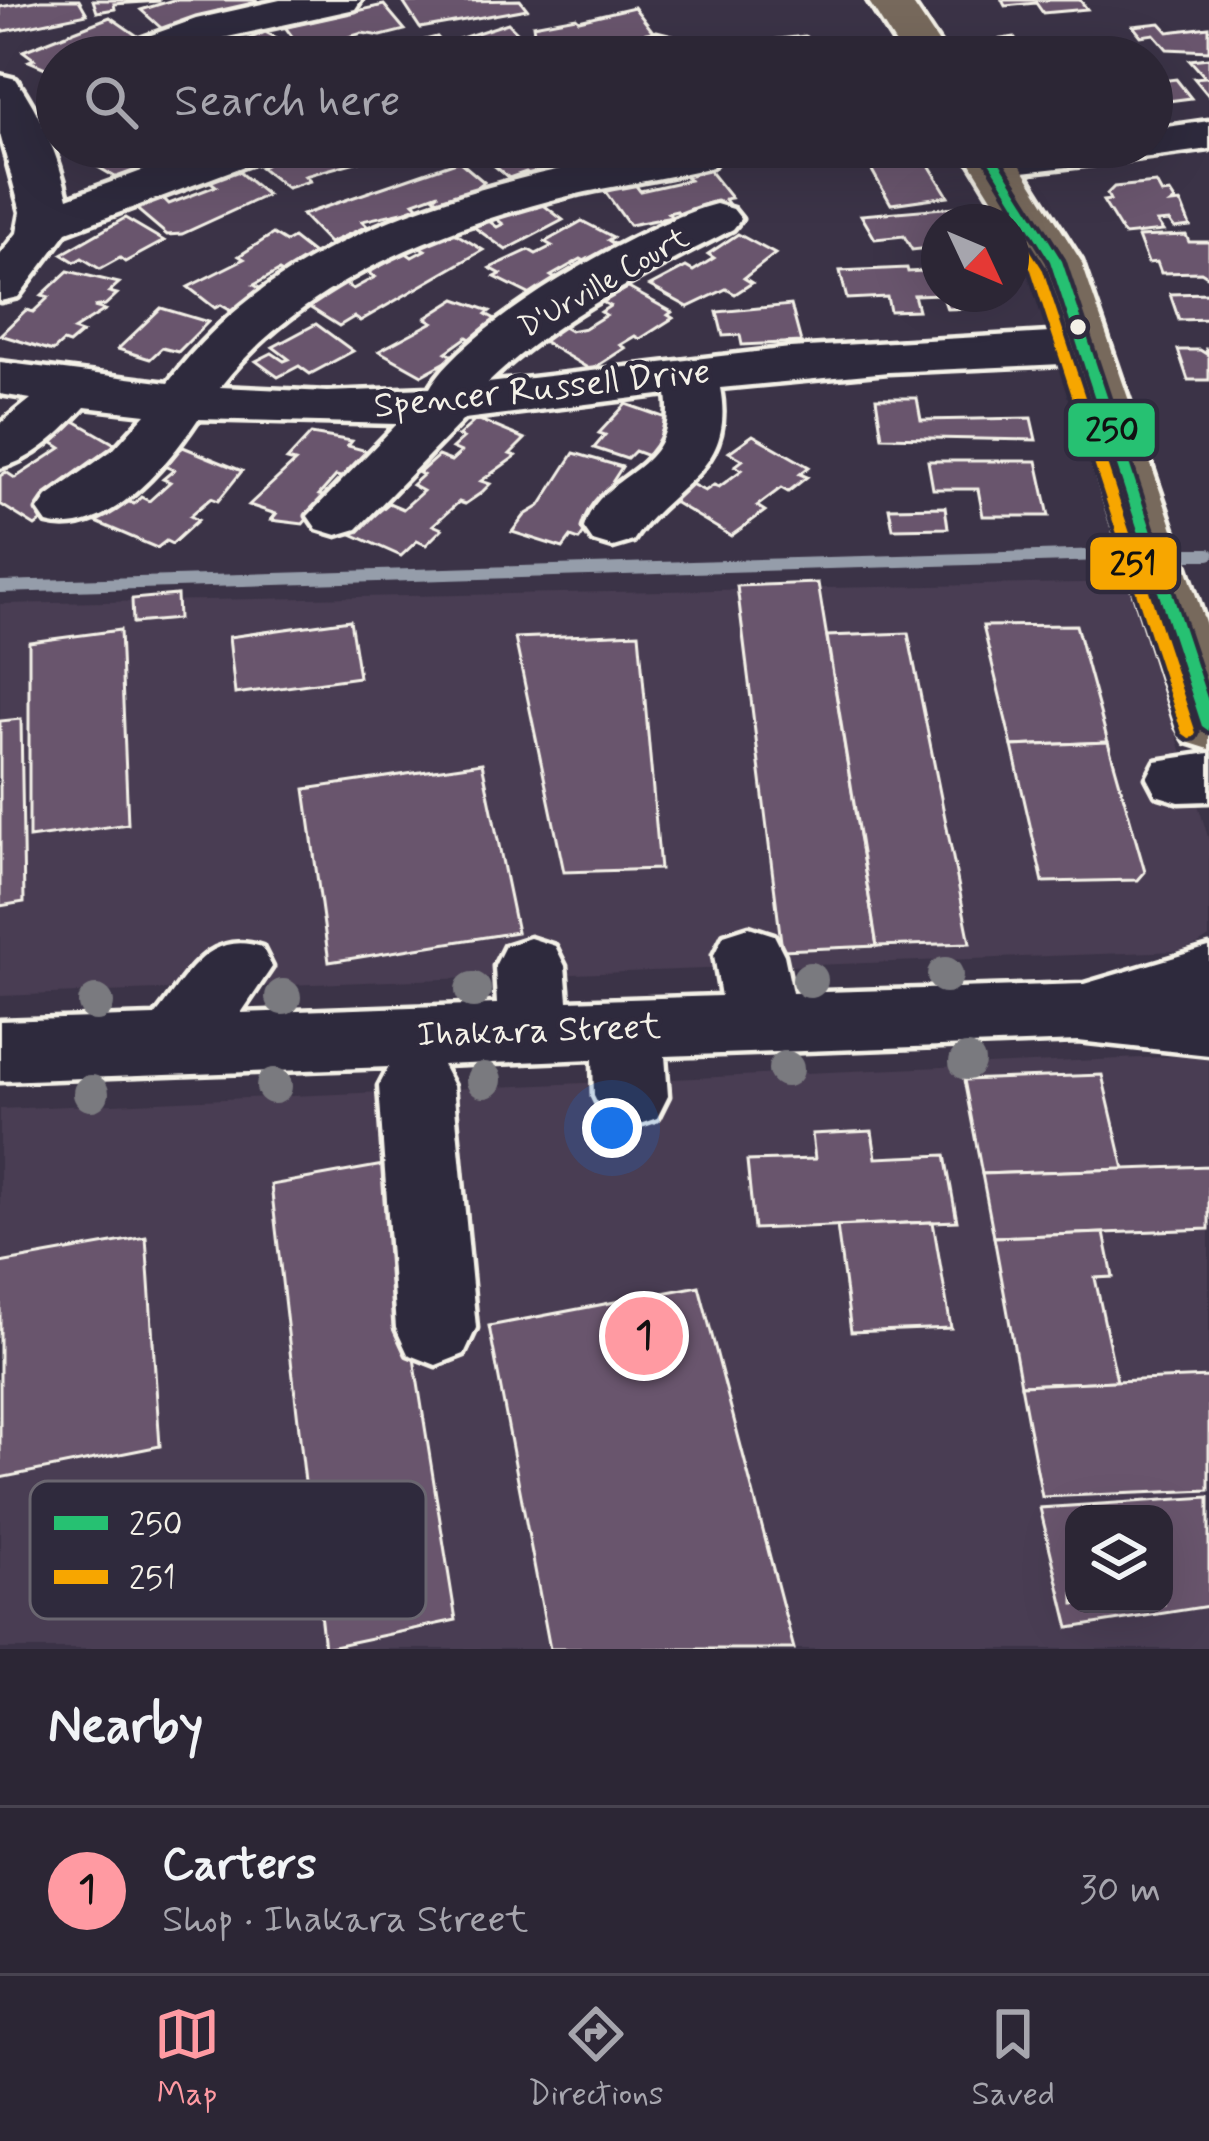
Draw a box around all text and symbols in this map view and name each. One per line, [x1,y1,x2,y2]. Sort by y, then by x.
search box [36,36,1173,168]
icon: search [78,69,144,135]
text: Search here [174,73,401,132]
north arrow [921,204,1029,312]
street label: D'Urville Court [512,218,696,347]
unlabelled marker [1067,316,1089,338]
street label: Spencer Russell Drive [371,349,713,431]
line badge: 250 [1066,401,1157,459]
text: 250 [1085,410,1139,454]
line badge: 251 [1088,535,1179,592]
text: 251 [1110,544,1156,588]
street label: Ihakara Street [416,1004,662,1060]
your location [582,1098,642,1158]
pin: 1 [605,1291,683,1381]
legend [30,1481,426,1619]
text: 250 [129,1504,183,1548]
map controls [1065,1505,1173,1613]
button: layers [1065,1505,1173,1613]
text: 251 [129,1558,176,1602]
text: Nearby [48,1694,203,1760]
text: Carters [162,1836,316,1895]
text: 1 [78,1865,96,1916]
text: 30 m [1079,1865,1161,1916]
text: Shop · Ihakara Street [162,1895,528,1946]
tab: Map [154,2001,220,2117]
tab: Directions [528,2001,664,2117]
tab: Saved [972,2001,1055,2117]

